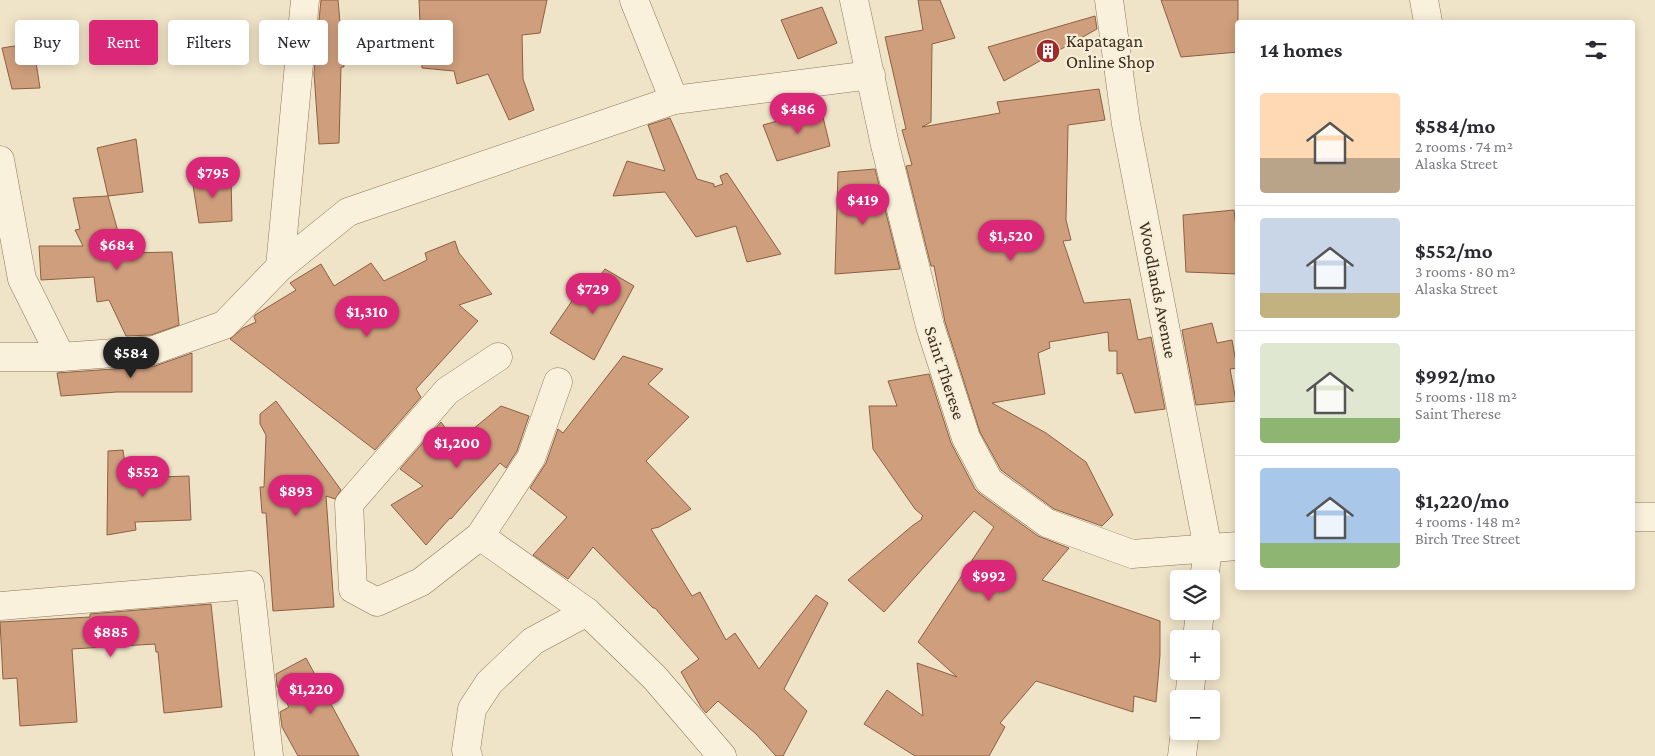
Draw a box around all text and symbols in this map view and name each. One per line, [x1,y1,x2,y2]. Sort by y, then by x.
chip: Buy [15,20,79,65]
chip: Rent [89,20,158,65]
chip: Filters [168,20,249,65]
chip: New [259,20,328,65]
chip: Apartment [338,20,453,65]
place label: Kapatagan Online Shop [1066,31,1155,72]
icon: filters [1582,36,1610,64]
building icon: Kapatagan Online Shop [1035,38,1061,64]
text: 14 homes [1260,38,1342,62]
pin: $486 [768,92,828,135]
text: $486 [781,100,815,117]
icon: home [1300,113,1360,173]
text: $584/mo [1415,114,1496,138]
text: 2 rooms · 74 m² [1415,138,1513,155]
text: Alaska Street [1415,155,1497,172]
pin: $795 [183,156,243,199]
text: $795 [197,164,229,181]
pin: $419 [833,184,893,226]
text: $419 [847,191,879,208]
pin: $1,520 [970,220,1052,262]
street label: Woodlands Avenue [1135,220,1181,360]
text: $1,520 [989,227,1033,244]
pin: $684 [87,228,147,271]
text: $684 [100,236,134,253]
icon: home [1300,238,1360,298]
text: $552/mo [1415,239,1493,263]
text: 3 rooms · 80 m² [1415,263,1516,280]
pin: $729 [563,272,623,315]
text: $729 [577,280,609,297]
text: Alaska Street [1415,280,1497,297]
pin: $1,310 [326,296,408,338]
text: $1,310 [346,303,388,320]
street label: Saint Therese [921,324,969,422]
pin: $584 [101,336,161,379]
text: $584 [114,344,148,361]
icon: home [1300,363,1360,423]
text: $992/mo [1415,364,1495,388]
text: 5 rooms · 118 m² [1415,388,1517,405]
text: Saint Therese [1415,405,1501,422]
pin: $1,200 [416,426,498,469]
text: $1,200 [434,434,480,451]
pin: $552 [113,456,173,498]
text: $552 [127,463,159,480]
pin: $893 [266,474,326,517]
text: $893 [279,482,313,499]
icon: home [1300,488,1360,548]
text: $1,220/mo [1415,489,1509,513]
text: 4 rooms · 148 m² [1415,513,1521,530]
text: Birch Tree Street [1415,530,1520,547]
pin: $992 [959,560,1019,602]
text: $992 [972,567,1006,584]
map controls [1170,570,1220,740]
button: layers [1170,570,1220,620]
pin: $885 [81,616,141,658]
text: $885 [94,623,128,640]
button: + [1170,630,1220,680]
pin: $1,220 [270,672,352,715]
text: $1,220 [289,680,333,697]
button: − [1170,690,1220,740]

